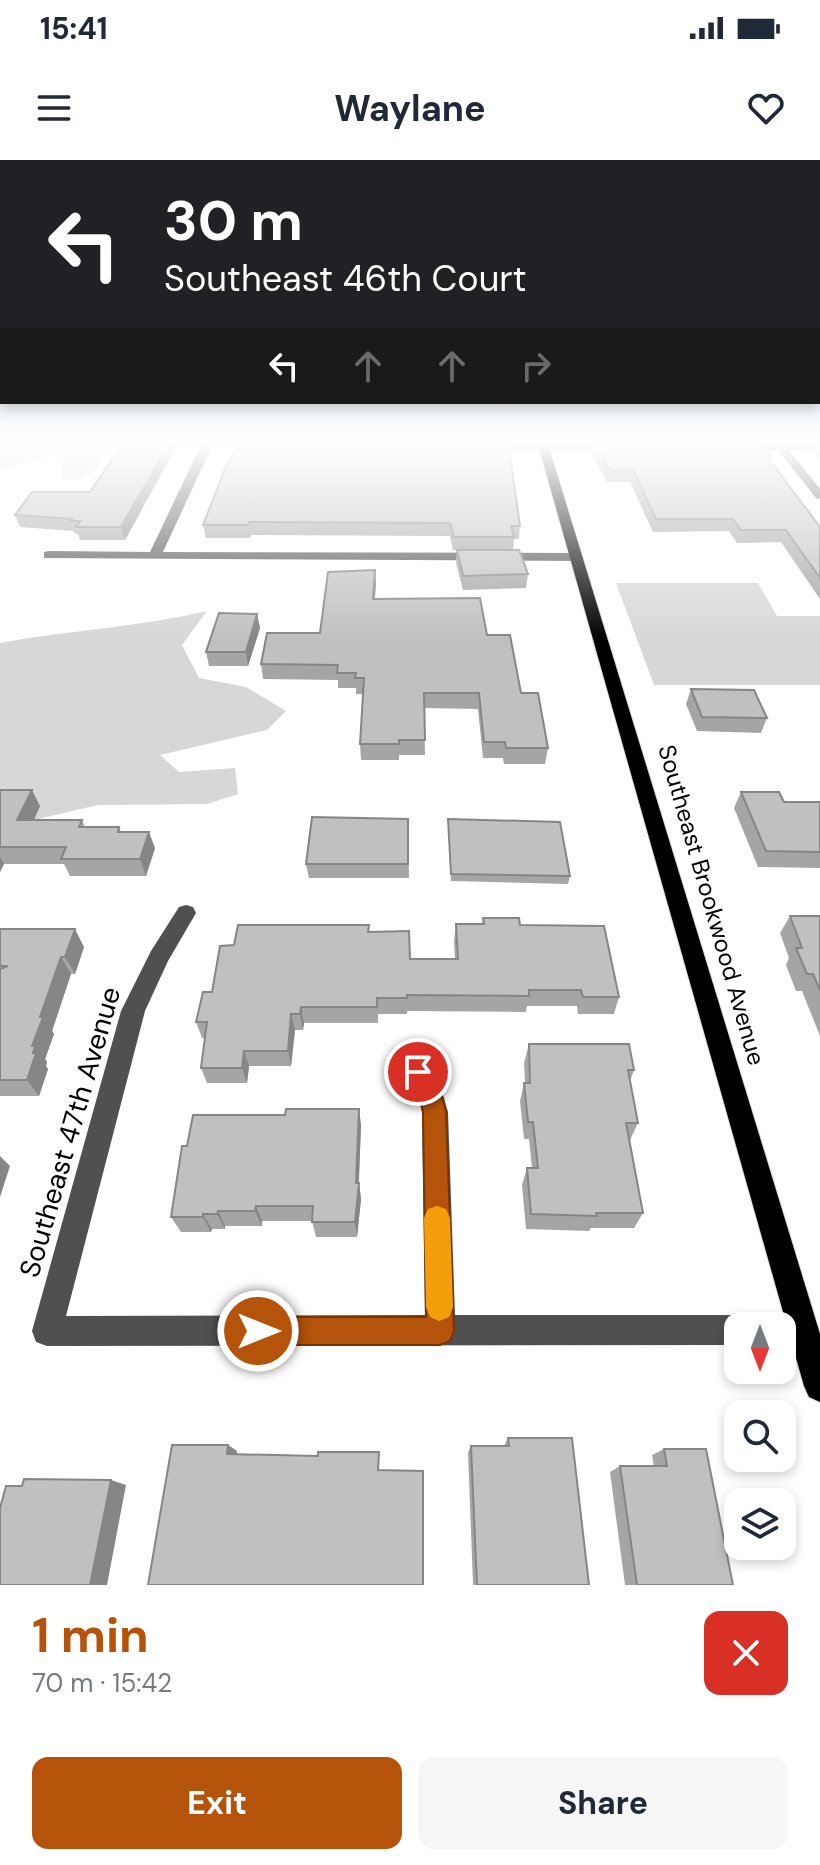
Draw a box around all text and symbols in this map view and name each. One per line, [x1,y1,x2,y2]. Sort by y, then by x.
text: 15:41 [40,9,108,48]
text: Waylane [334,85,486,132]
icon: menu [32,86,76,130]
icon: heart [744,86,788,130]
text: 30 m [164,184,303,257]
icon: left [32,192,136,296]
text: Southeast 46th Court [164,255,527,302]
icon: left [262,344,306,388]
icon: ahead [346,344,390,388]
icon: ahead [430,344,474,388]
icon: right [514,344,558,388]
street label: Southeast Brookwood Avenue [651,741,773,1069]
street label: Southeast 47th Avenue [11,982,129,1282]
pin [384,1038,452,1106]
icon: arrive [396,1050,440,1094]
position arrow [216,1289,300,1373]
north arrow [724,1312,796,1384]
map controls [724,1312,796,1560]
button: search [724,1400,796,1472]
button: layers [724,1488,796,1560]
text: 1 min [32,1604,149,1667]
button: close [704,1611,788,1695]
text: 70 m · 15:42 [32,1666,172,1700]
button: Exit [32,1757,402,1849]
button: Share [418,1757,788,1849]

